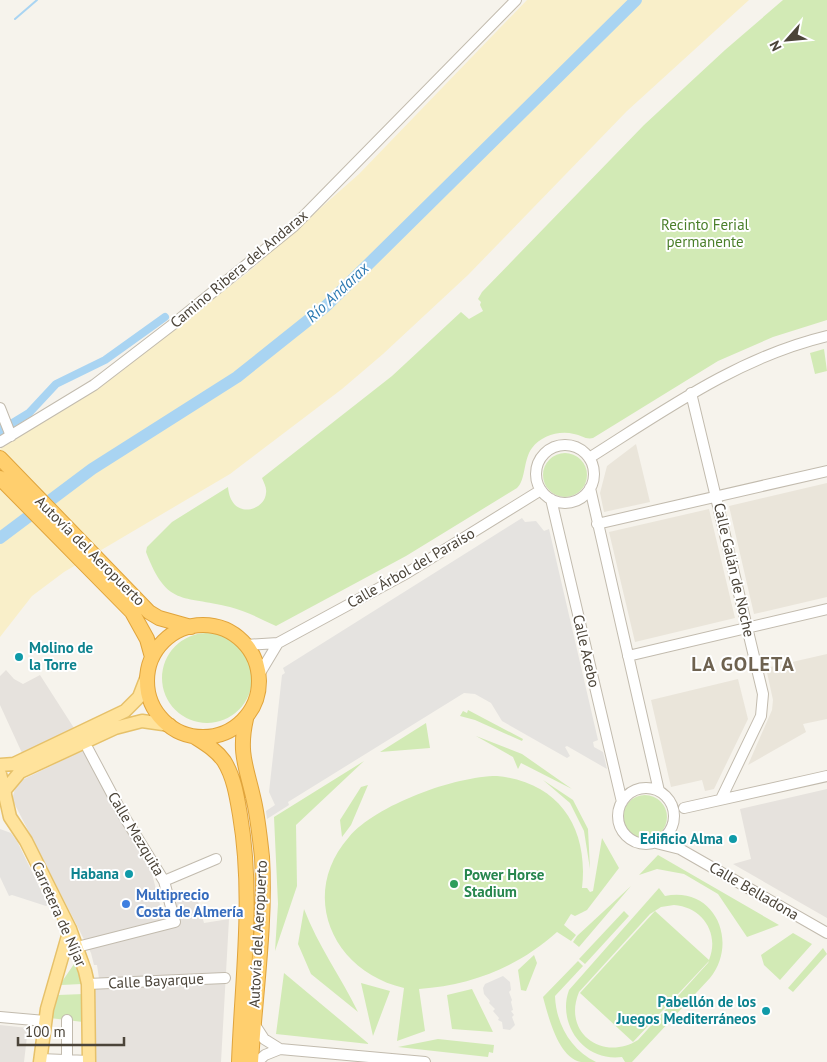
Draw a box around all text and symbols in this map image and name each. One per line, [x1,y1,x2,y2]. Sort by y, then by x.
north arrow [762,15,812,65]
text: N [765,38,786,54]
street label: Camino Ribera del Andarax [166,205,312,332]
park label: Recinto Ferial permanente [661,215,750,251]
water label: Río Andarax [301,257,373,326]
street label: Autovía del Aeropuerto [31,492,149,610]
street label: Calle Galán de Noche [710,501,759,639]
street label: Calle Árbol del Paraíso [343,523,478,612]
street label: Calle Acebo [569,612,604,689]
place label: Molino de la Torre [29,638,94,674]
marker: Molino de la Torre [13,651,25,663]
district label: LA GOLETA [691,651,795,677]
street label: Calle Mezquita [104,788,169,879]
place label: Edificio Alma [640,829,723,848]
marker: Edificio Alma [727,833,739,845]
street label: Calle Belladona [706,857,803,924]
street label: Carretera de Níjar [28,858,91,969]
street label: Autovía del Aeropuerto [244,860,271,1008]
place label: Habana [71,864,119,883]
place label: Power Horse Stadium [464,865,545,901]
marker: Habana [123,868,135,880]
marker: Power Horse Stadium [448,878,460,890]
place label: Multiprecio Costa de Almería [136,885,244,921]
marker: Multiprecio Costa de Almería [120,898,132,910]
street label: Calle Bayarque [108,969,204,992]
place label: Pabellón de los Juegos Mediterráneos [616,992,756,1028]
marker: Pabellón de los Juegos Mediterráneos [760,1005,772,1017]
scale bar [18,1014,124,1046]
text: 100 m [25,1022,66,1041]

